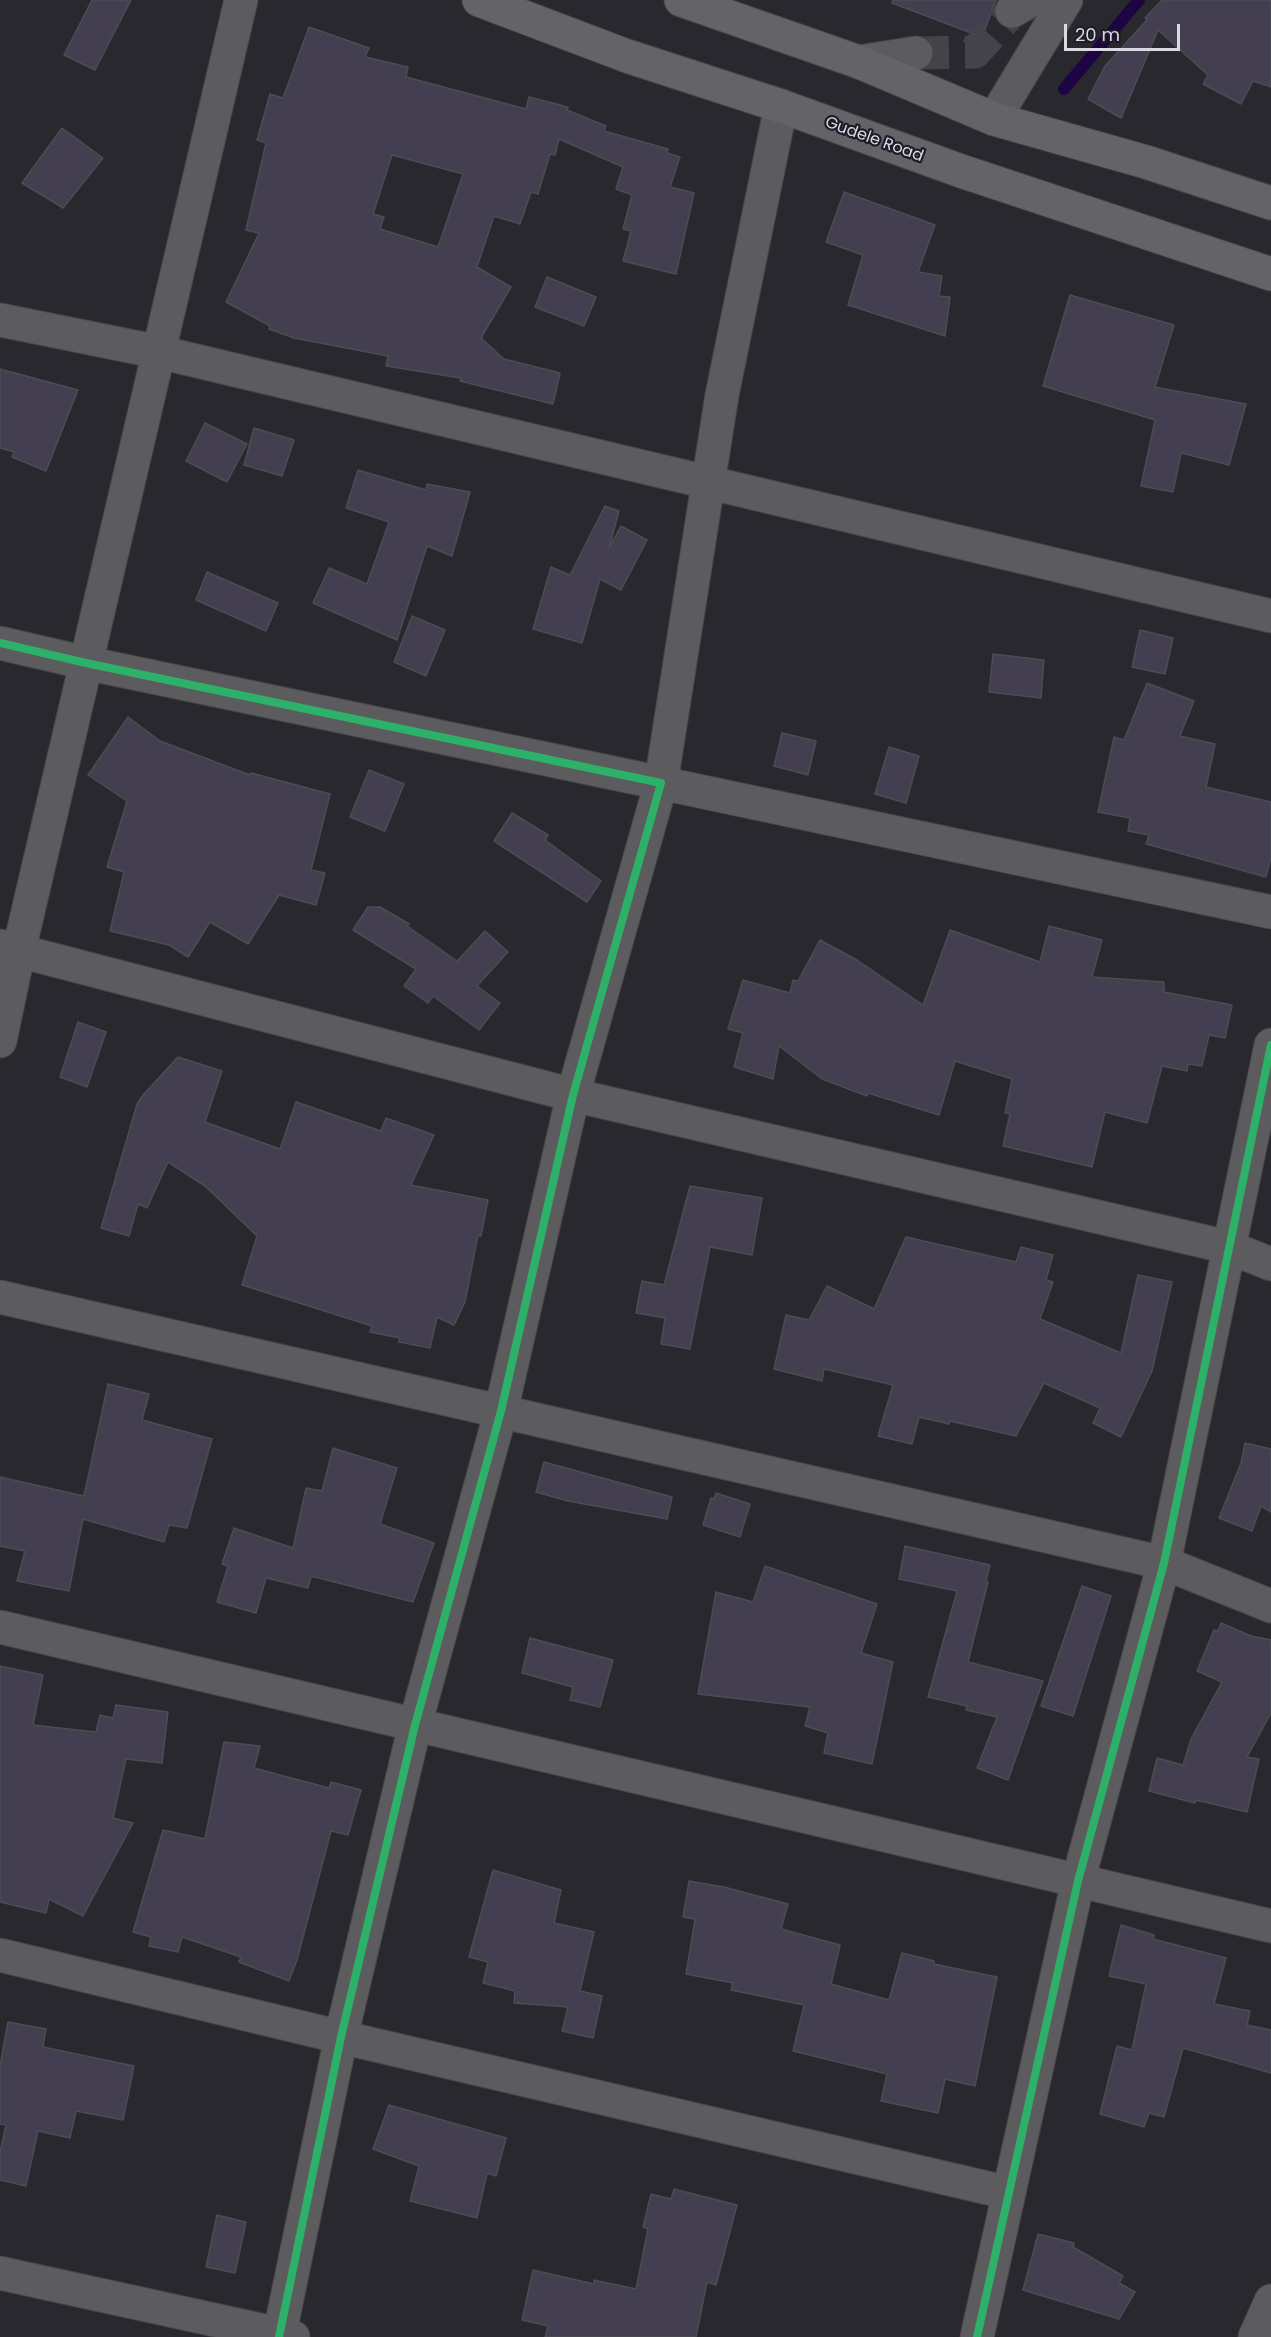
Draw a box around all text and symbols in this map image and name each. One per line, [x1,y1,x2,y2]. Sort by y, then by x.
scale bar [1067,12,1182,50]
text: 20 m [1075,22,1120,47]
street label: Gudele Road [822,113,926,167]

